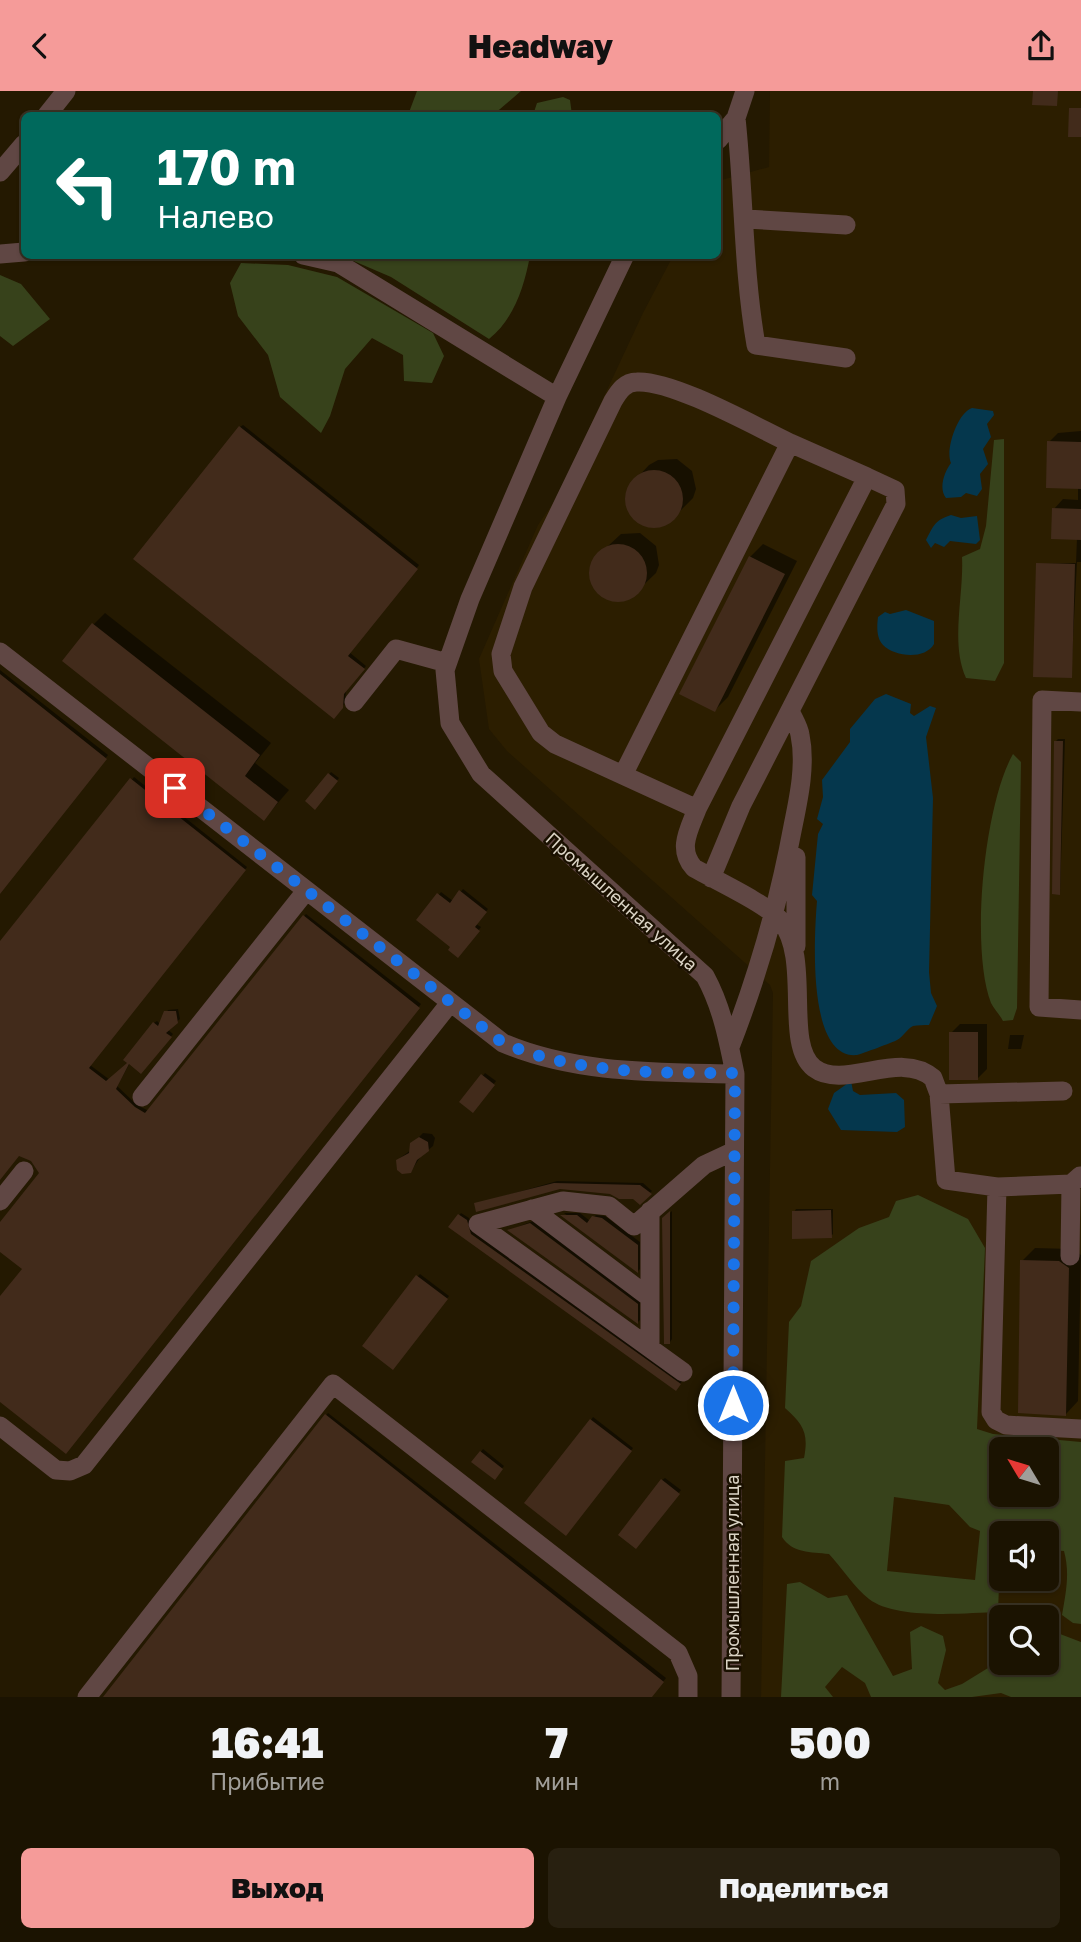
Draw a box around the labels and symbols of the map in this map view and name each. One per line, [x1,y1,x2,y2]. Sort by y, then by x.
pin [145,758,205,818]
street label: Промышленная улица [542,827,702,975]
position arrow [696,1368,770,1442]
north arrow [989,1437,1059,1507]
street label: Промышленная улица [721,1475,743,1671]

